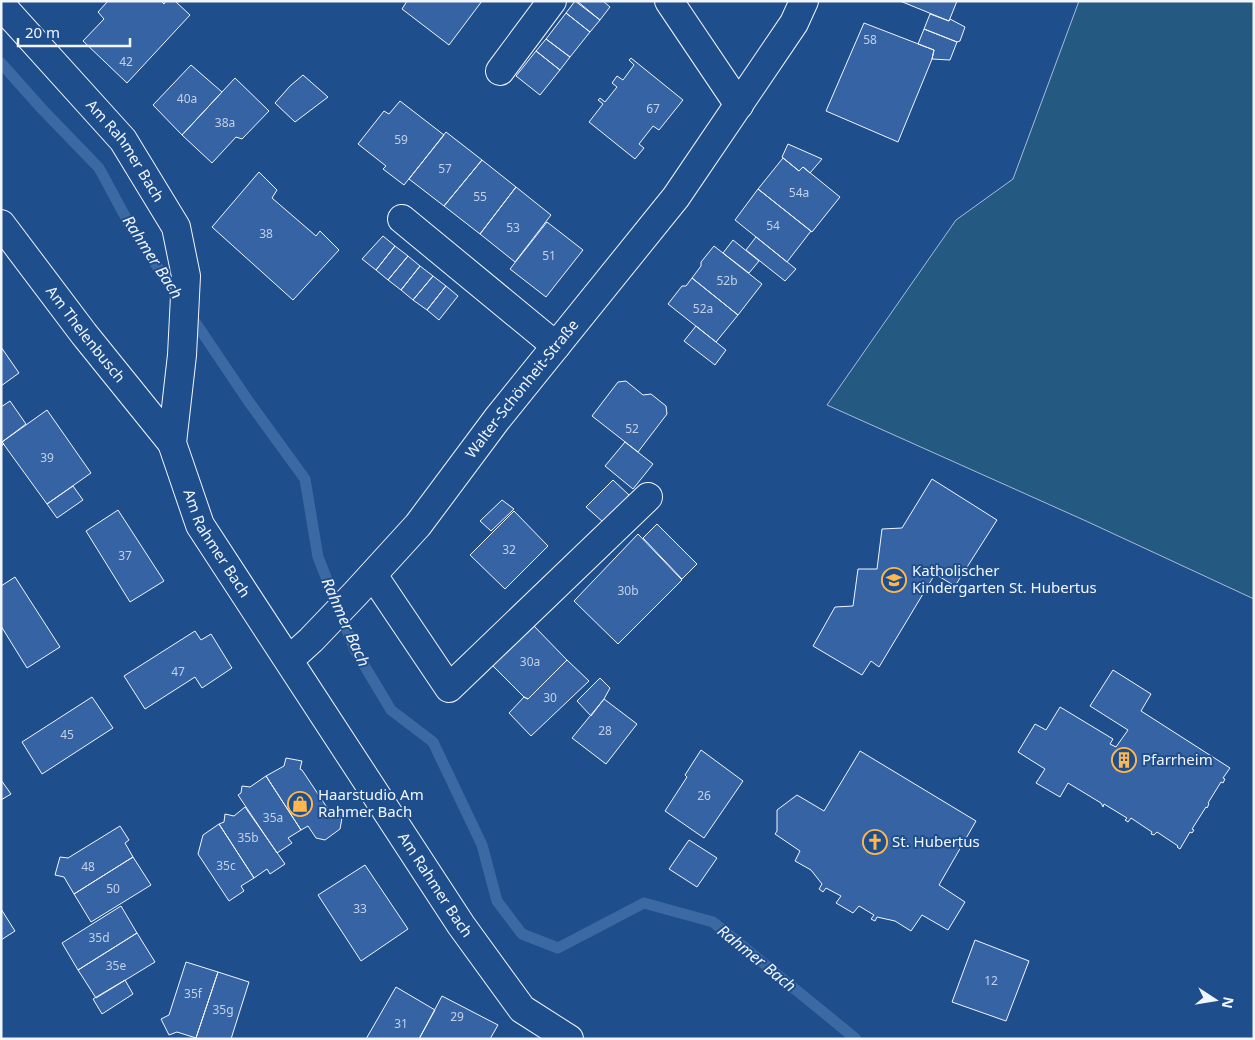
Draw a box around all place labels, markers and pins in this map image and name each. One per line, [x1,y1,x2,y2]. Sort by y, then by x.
place label: Katholischer Kindergarten St. Hubertus [912,560,1097,597]
school or university icon: Katholischer Kindergarten St. Hubertus [881,567,907,593]
building icon: Pfarrheim [1111,747,1137,773]
place label: Pfarrheim [1142,749,1213,769]
place label: Haarstudio Am Rahmer Bach [318,784,424,821]
shop icon: Haarstudio Am Rahmer Bach [287,791,313,817]
church icon: St. Hubertus [862,829,888,855]
place label: St. Hubertus [892,831,980,851]

